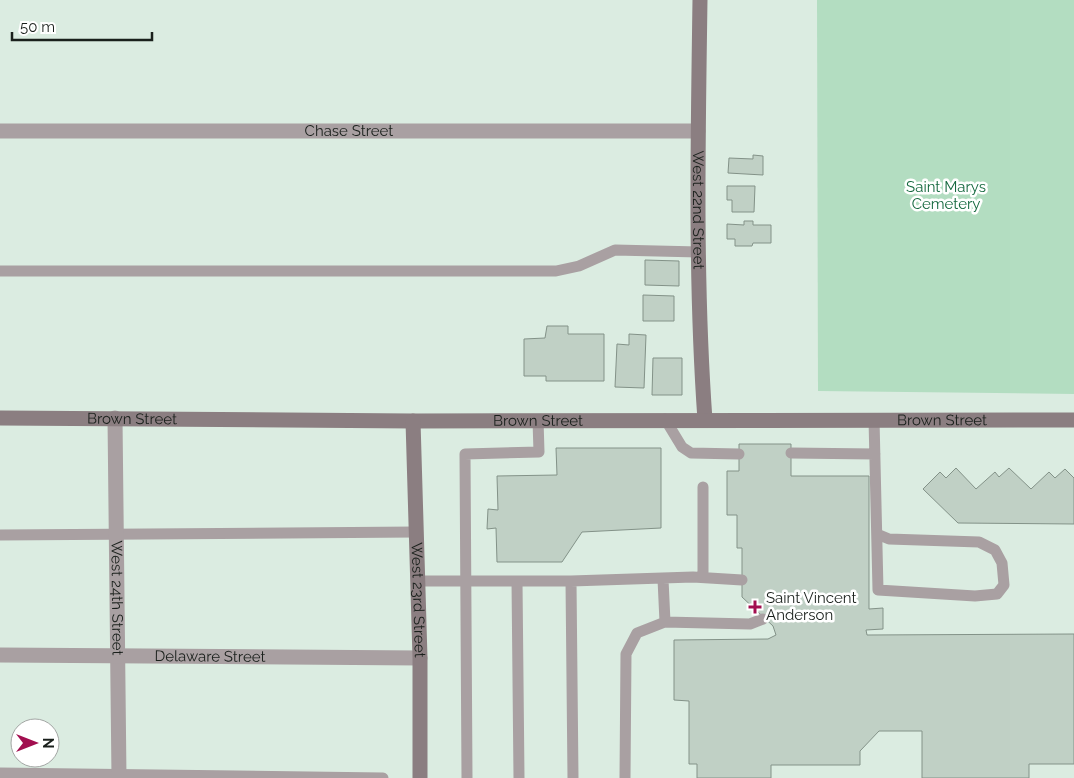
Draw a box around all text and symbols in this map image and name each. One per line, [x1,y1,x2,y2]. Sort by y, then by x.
scale bar [12,10,152,42]
text: 50 m [20,18,55,36]
street label: Chase Street [305,122,393,140]
street label: West 22nd Street [689,151,708,270]
park label: Saint Marys Cemetery [906,178,986,213]
street label: Brown Street [87,410,177,428]
street label: Brown Street [897,411,987,429]
street label: Brown Street [493,412,583,430]
street label: West 24th Street [107,540,127,656]
street label: West 23rd Street [408,542,429,658]
place label: Saint Vincent Anderson [766,589,856,624]
marker: Saint Vincent Anderson [748,600,762,614]
street label: Delaware Street [154,647,266,666]
north arrow [10,718,60,768]
text: N [40,738,56,748]

